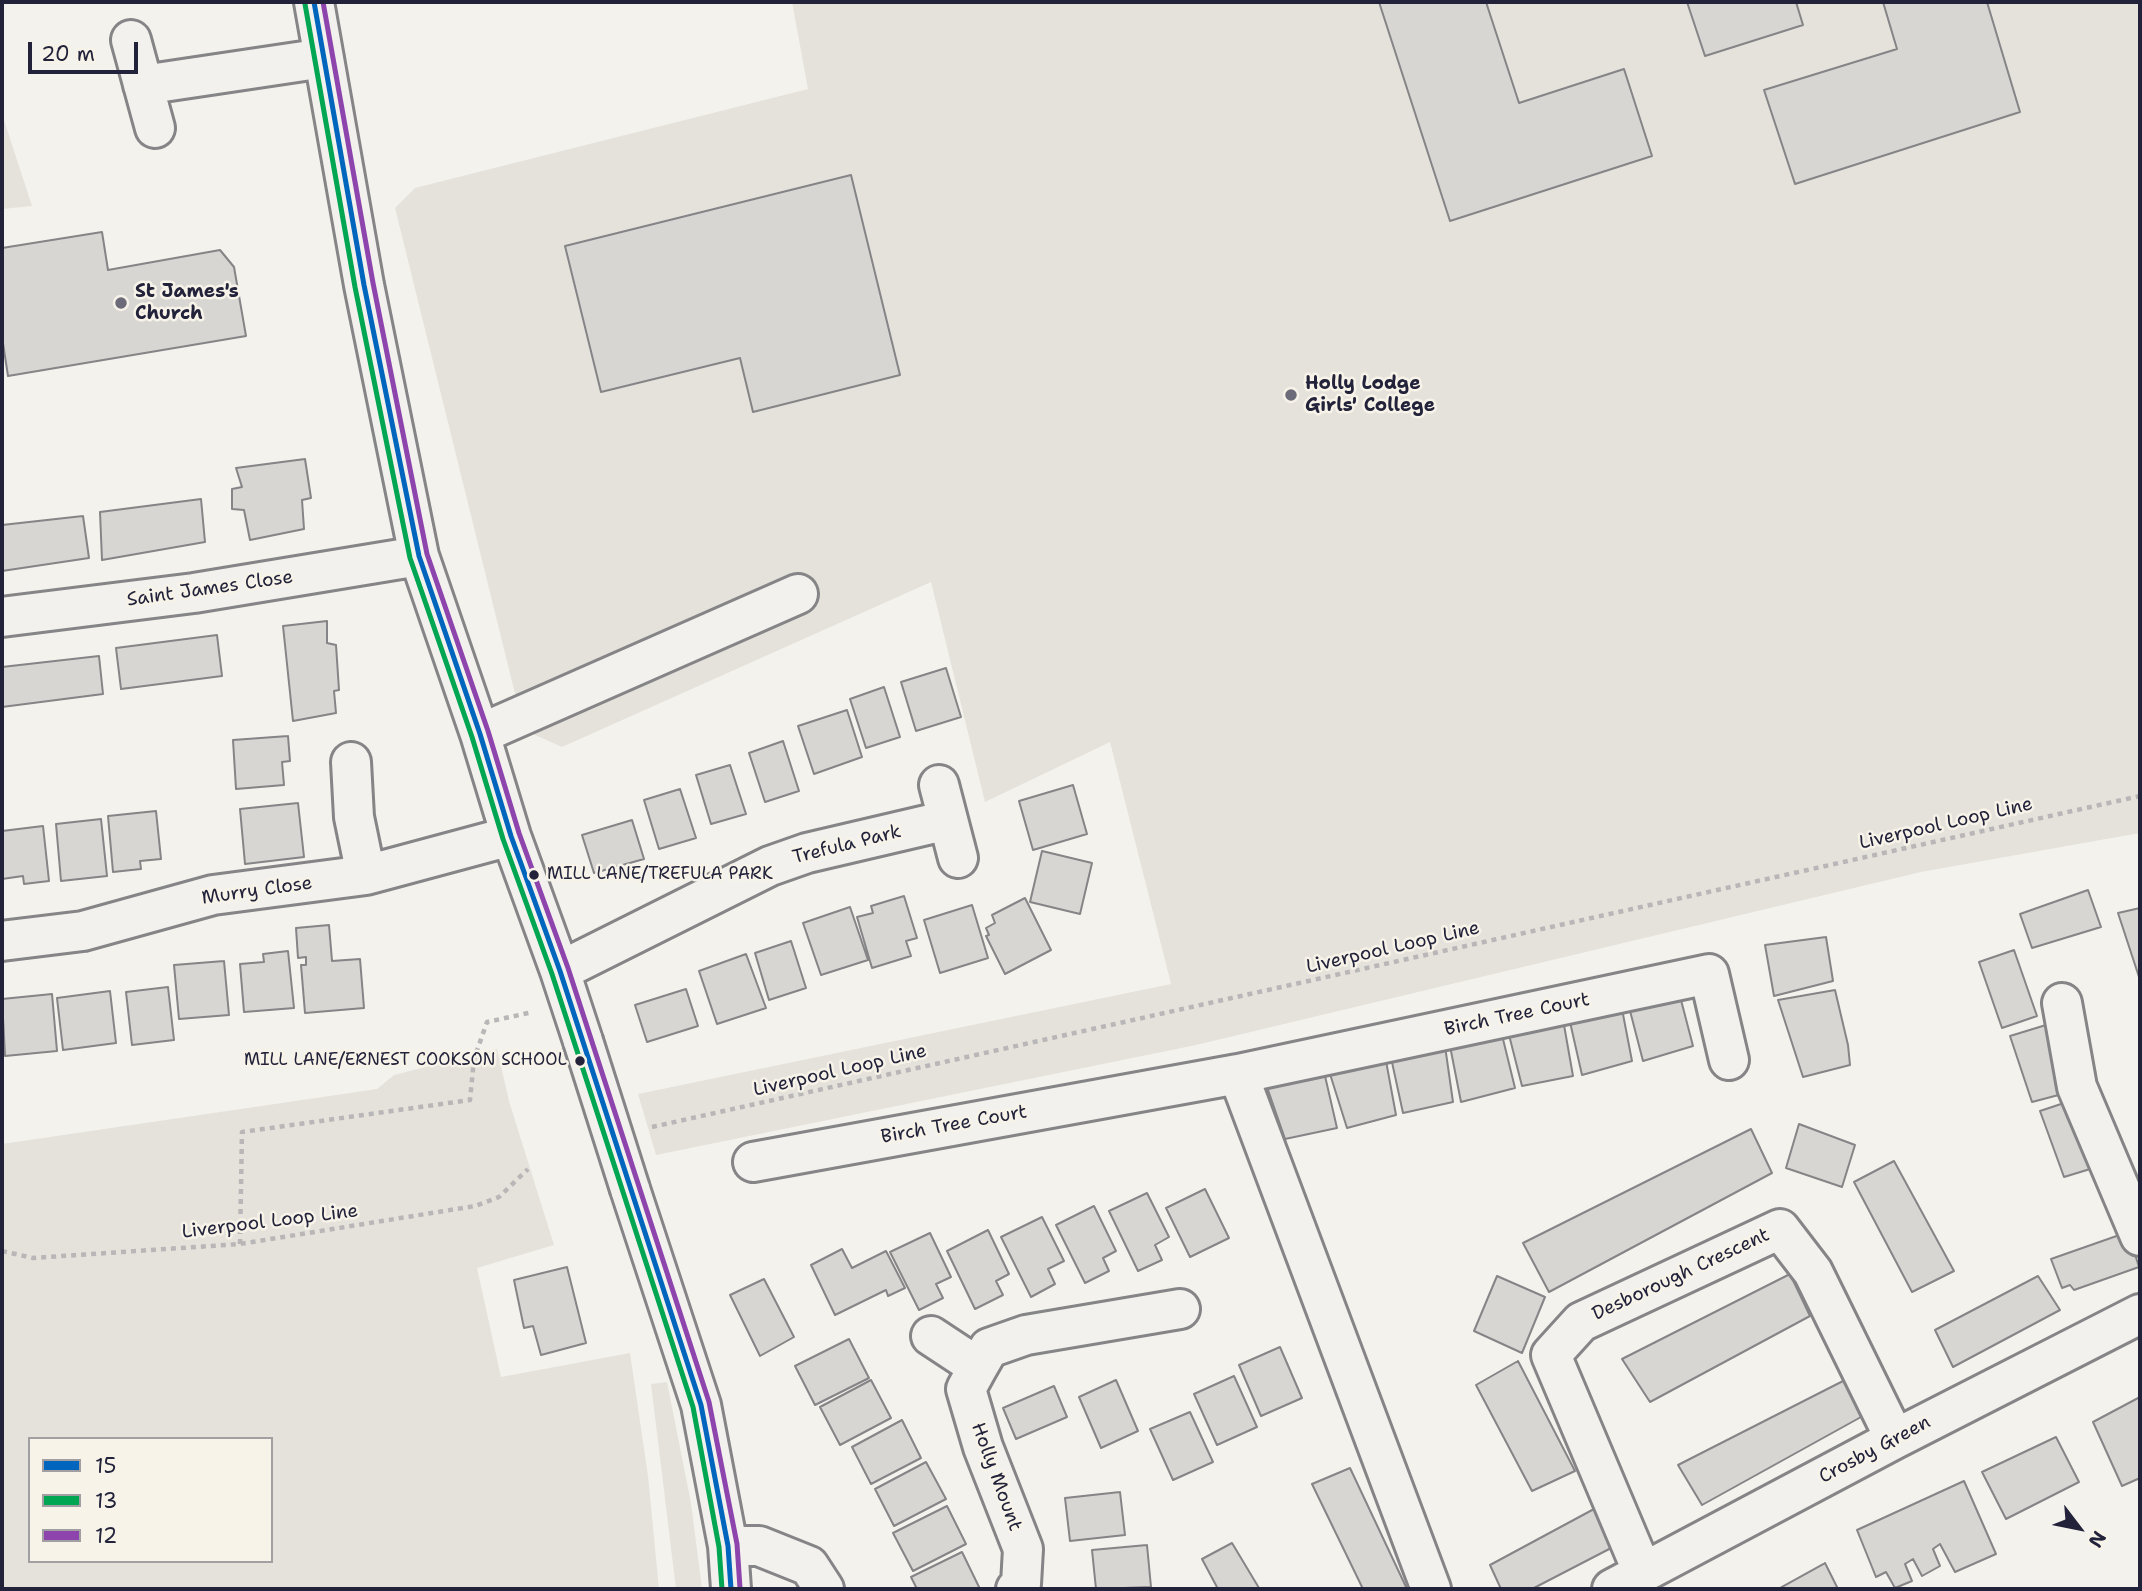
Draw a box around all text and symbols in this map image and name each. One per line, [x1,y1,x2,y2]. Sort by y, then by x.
scale bar [32,28,142,72]
text: 20 m [41,40,95,68]
place label: St James's Church [135,281,239,325]
marker: St James's Church [113,295,129,311]
place label: Holly Lodge Girls' College [1305,373,1435,417]
marker: Holly Lodge Girls' College [1283,387,1299,403]
street label: Saint James Close [126,566,294,612]
street label: Liverpool Loop Line [1857,793,2035,855]
street label: Trefula Park [790,821,904,869]
place label: MILL LANE/TREFULA PARK [547,865,773,885]
marker: MILL LANE/TREFULA PARK [527,868,541,882]
street label: Murry Close [200,872,314,910]
street label: Liverpool Loop Line [1304,917,1482,979]
street label: Birch Tree Court [1442,988,1592,1042]
street label: Liverpool Loop Line [751,1040,929,1102]
place label: MILL LANE/ERNEST COOKSON SCHOOL [244,1051,567,1071]
marker: MILL LANE/ERNEST COOKSON SCHOOL [573,1054,587,1068]
street label: Birch Tree Court [879,1101,1029,1149]
street label: Liverpool Loop Line [181,1200,359,1244]
street label: Desborough Crescent [1589,1224,1773,1326]
street label: Crosby Green [1815,1411,1935,1489]
street label: Holly Mount [966,1420,1026,1534]
legend [28,1437,273,1563]
text: 15 [95,1452,116,1480]
text: 13 [95,1487,117,1515]
north arrow [2044,1493,2114,1563]
text: 12 [95,1522,117,1550]
text: N [2083,1526,2112,1552]

